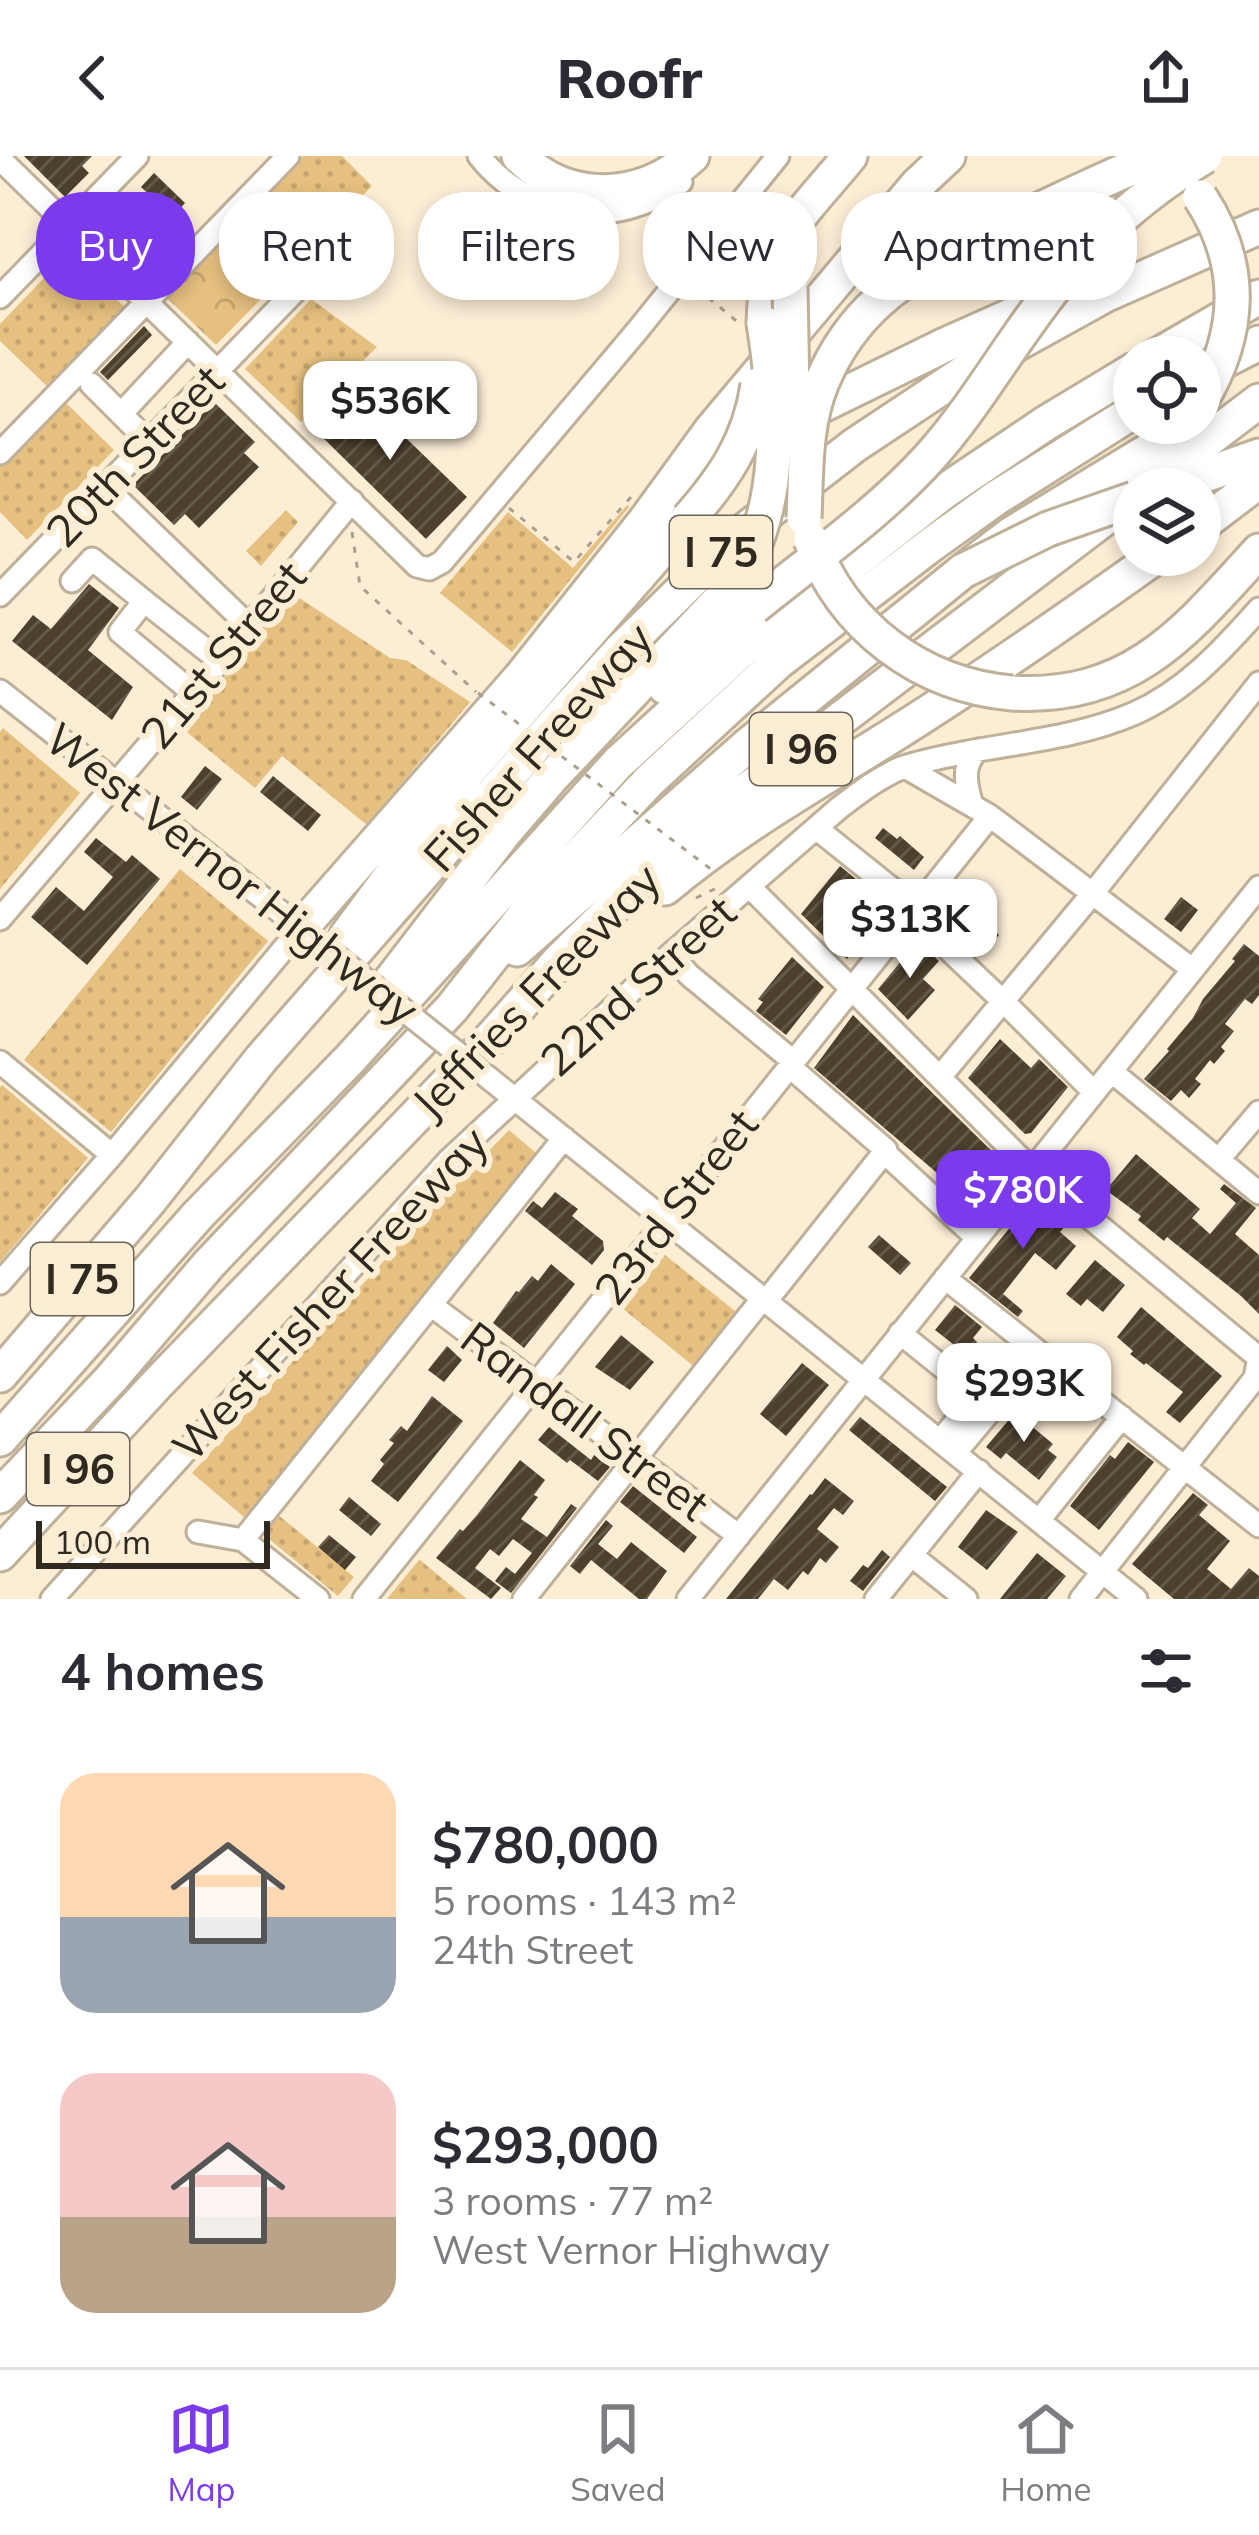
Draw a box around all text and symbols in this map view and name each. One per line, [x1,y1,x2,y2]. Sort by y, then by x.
text: Roofr [557,44,702,112]
icon: back [60,45,126,111]
icon: share [1133,45,1199,111]
chip: Buy [36,192,195,300]
chip: Rent [219,192,394,300]
chip: Filters [418,192,619,300]
chip: New [643,192,817,300]
chip: Apartment [841,192,1137,300]
map controls [1113,336,1221,576]
button: locate [1113,336,1221,444]
street label: 20th Street [33,352,235,558]
pin: $536K [306,361,474,463]
text: $536K [330,375,450,424]
button: layers [1113,468,1221,576]
road number: I 75 [670,516,772,588]
street label: 21st Street [127,549,317,760]
street label: Fisher Freeway [411,610,664,883]
street label: West Vernor Highway [35,710,431,1037]
road number: I 96 [750,713,852,785]
street label: Jeffries Freeway [399,851,671,1130]
pin: $313K [826,879,994,981]
street label: 22nd Street [528,883,747,1088]
text: $313K [850,893,970,942]
street label: 23rd Street [581,1097,769,1316]
street label: West Fisher Freeway [160,1114,499,1472]
pin: $780K [939,1150,1107,1252]
text: $780K [963,1164,1083,1213]
road number: I 75 [31,1243,133,1315]
street label: Randall Street [451,1309,721,1532]
pin: $293K [940,1343,1108,1445]
text: $293K [964,1357,1084,1406]
road number: I 96 [27,1433,129,1505]
scale bar [36,1515,270,1568]
text: 100 m [54,1521,151,1562]
icon: filters [1133,1638,1199,1704]
text: 4 homes [60,1639,265,1703]
text: $780,000 [432,1812,659,1876]
icon: home [156,1821,300,1965]
text: 5 rooms · 143 m² [432,1876,736,1925]
text: 24th Street [432,1925,633,1974]
text: $293,000 [432,2112,659,2176]
icon: home [156,2121,300,2265]
text: 3 rooms · 77 m² [432,2176,713,2225]
text: West Vernor Highway [432,2225,830,2274]
tab: Map [167,2396,235,2509]
tab: Saved [570,2396,666,2509]
tab: Home [1000,2396,1092,2509]

